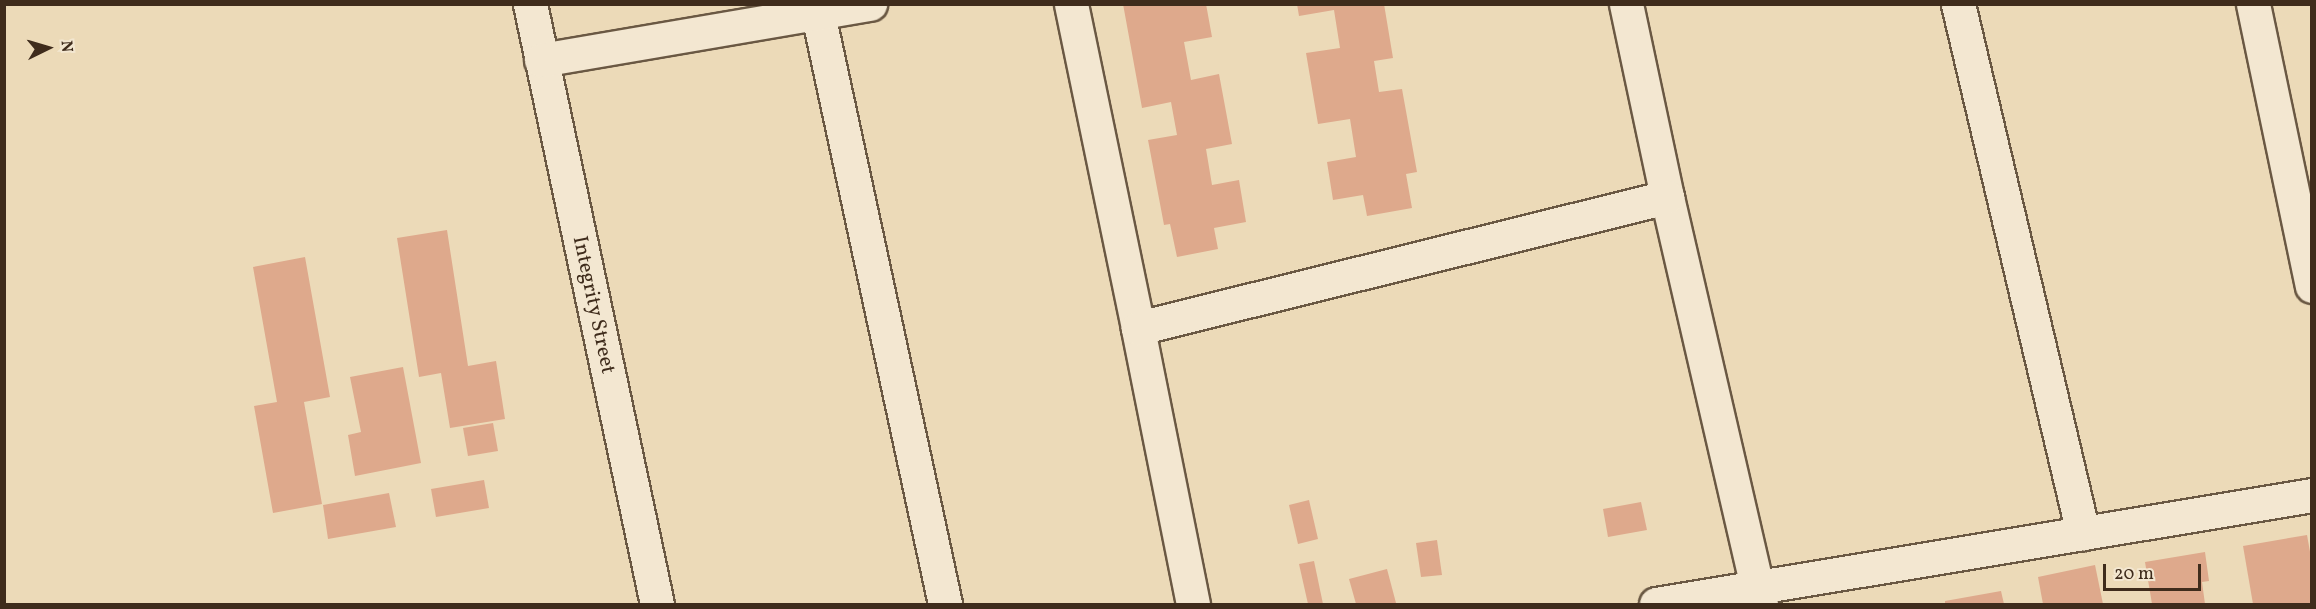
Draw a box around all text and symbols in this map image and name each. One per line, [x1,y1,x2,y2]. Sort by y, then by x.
north arrow [18,18,78,78]
text: N [54,40,77,53]
street label: Integrity Street [566,233,620,377]
scale bar [2106,552,2204,590]
text: 20 m [2114,562,2154,587]

